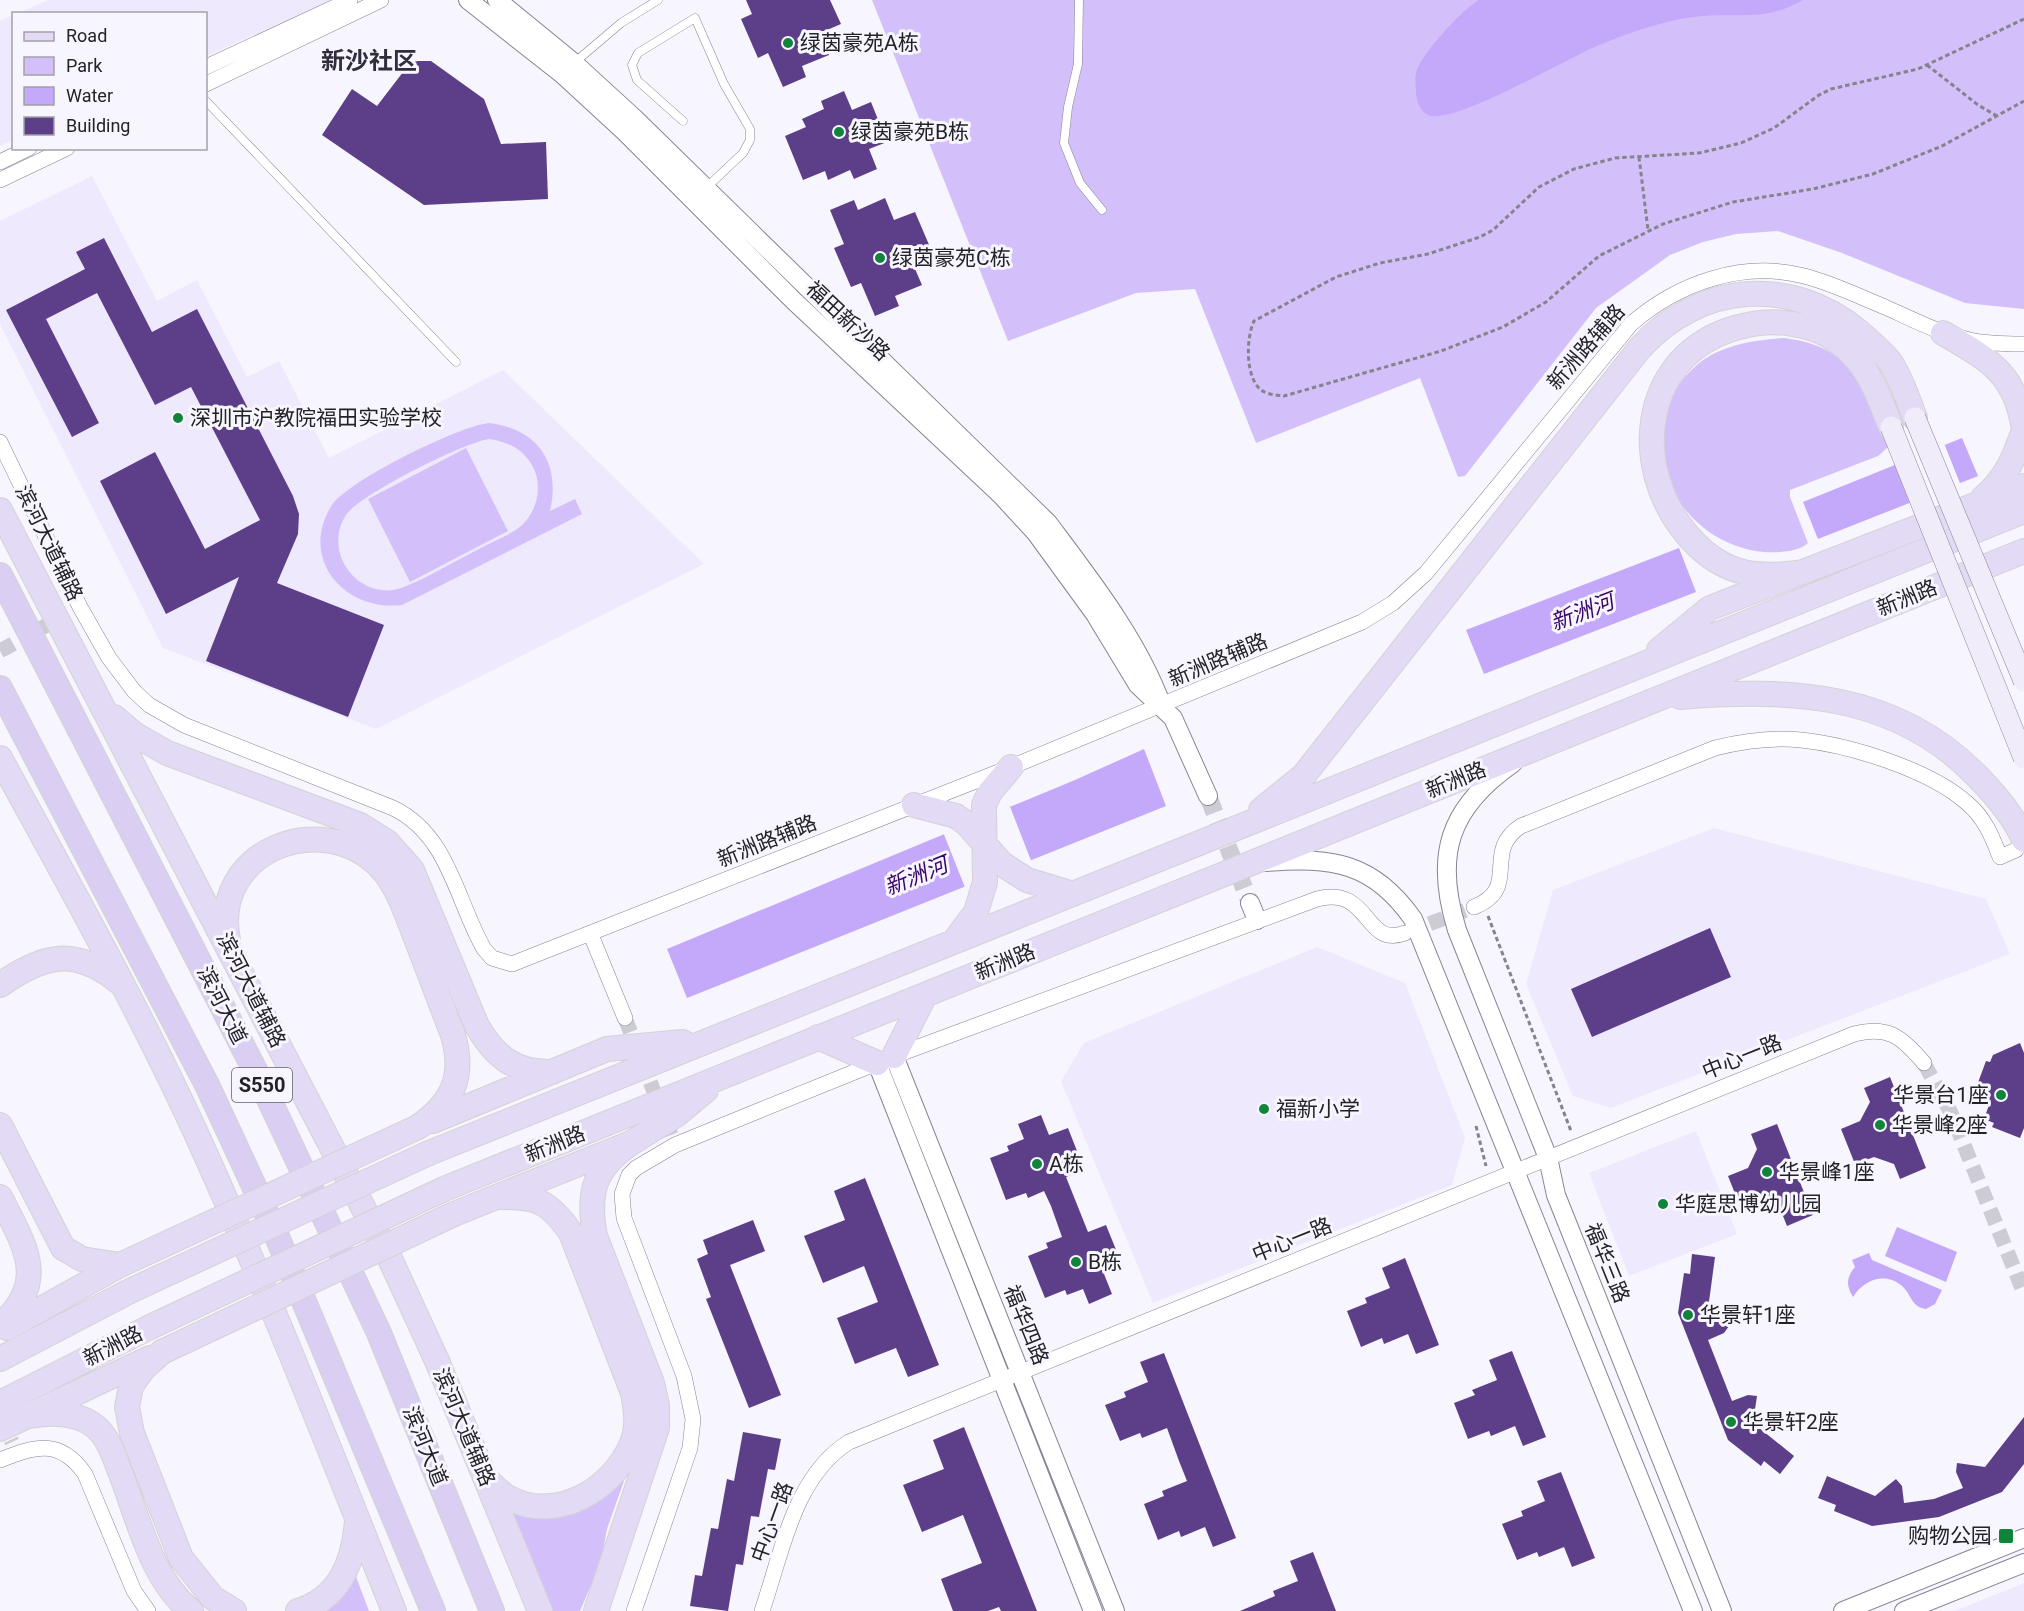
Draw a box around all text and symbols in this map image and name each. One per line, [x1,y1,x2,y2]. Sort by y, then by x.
legend [12,12,207,150]
text: Road [66,25,107,46]
place label: 绿茵豪苑A栋 [800,31,919,55]
marker: 绿茵豪苑A栋 [781,36,795,50]
district label: 新沙社区 [321,47,417,75]
text: Park [66,55,103,76]
text: Water [66,85,113,106]
text: Building [66,115,130,136]
place label: 绿茵豪苑B栋 [851,120,969,144]
marker: 绿茵豪苑B栋 [832,125,846,139]
place label: 绿茵豪苑C栋 [892,246,1011,270]
marker: 绿茵豪苑C栋 [873,251,887,265]
street label: 福田新沙路 [801,276,895,366]
street label: 新洲路辅路 [1543,300,1629,394]
place label: 深圳市沪教院福田实验学校 [190,406,442,430]
marker: 深圳市沪教院福田实验学校 [171,411,185,425]
street label: 滨河大道辅路 [11,481,87,605]
street label: 新洲路 [1873,575,1941,621]
water label: 新洲河 [1547,587,1621,635]
street label: 新洲路辅路 [1165,628,1271,692]
street label: 新洲路 [1422,757,1490,803]
street label: 新洲路辅路 [714,810,820,872]
water label: 新洲河 [881,851,955,900]
street label: 滨河大道辅路 [211,928,291,1052]
street label: 新洲路 [971,939,1039,985]
street label: 滨河大道 [192,962,252,1048]
street label: 中心一路 [1699,1030,1785,1084]
road number: S550 [232,1068,292,1102]
place label: 华景台1座 [1893,1083,1989,1107]
marker: 华景台1座 [1994,1088,2008,1102]
place label: 福新小学 [1276,1097,1360,1121]
marker: 福新小学 [1257,1102,1271,1116]
place label: 华景峰2座 [1892,1113,1988,1137]
marker: 华景峰2座 [1873,1118,1887,1132]
street label: 新洲路 [521,1121,589,1167]
place label: A栋 [1049,1152,1084,1176]
marker: A栋 [1030,1157,1044,1171]
place label: 华景峰1座 [1779,1160,1875,1184]
marker: 华景峰1座 [1760,1165,1774,1179]
place label: 华庭思博幼儿园 [1675,1192,1822,1216]
marker: 华庭思博幼儿园 [1656,1197,1670,1211]
street label: 中心一路 [1249,1213,1335,1267]
street label: 福华三路 [1580,1220,1634,1306]
place label: B栋 [1088,1250,1122,1274]
marker: B栋 [1069,1255,1083,1269]
street label: 福华四路 [999,1282,1053,1368]
place label: 华景轩1座 [1700,1303,1796,1327]
marker: 华景轩1座 [1681,1308,1695,1322]
street label: 新洲路 [79,1321,147,1371]
street label: 滨河大道辅路 [428,1364,500,1490]
street label: 滨河大道 [398,1403,452,1489]
place label: 华景轩2座 [1743,1410,1839,1434]
marker: 华景轩2座 [1724,1415,1738,1429]
street label: 中心一路 [746,1478,798,1566]
place label: 购物公园 [1908,1524,1992,1548]
marker: 购物公园 [1997,1527,2015,1545]

